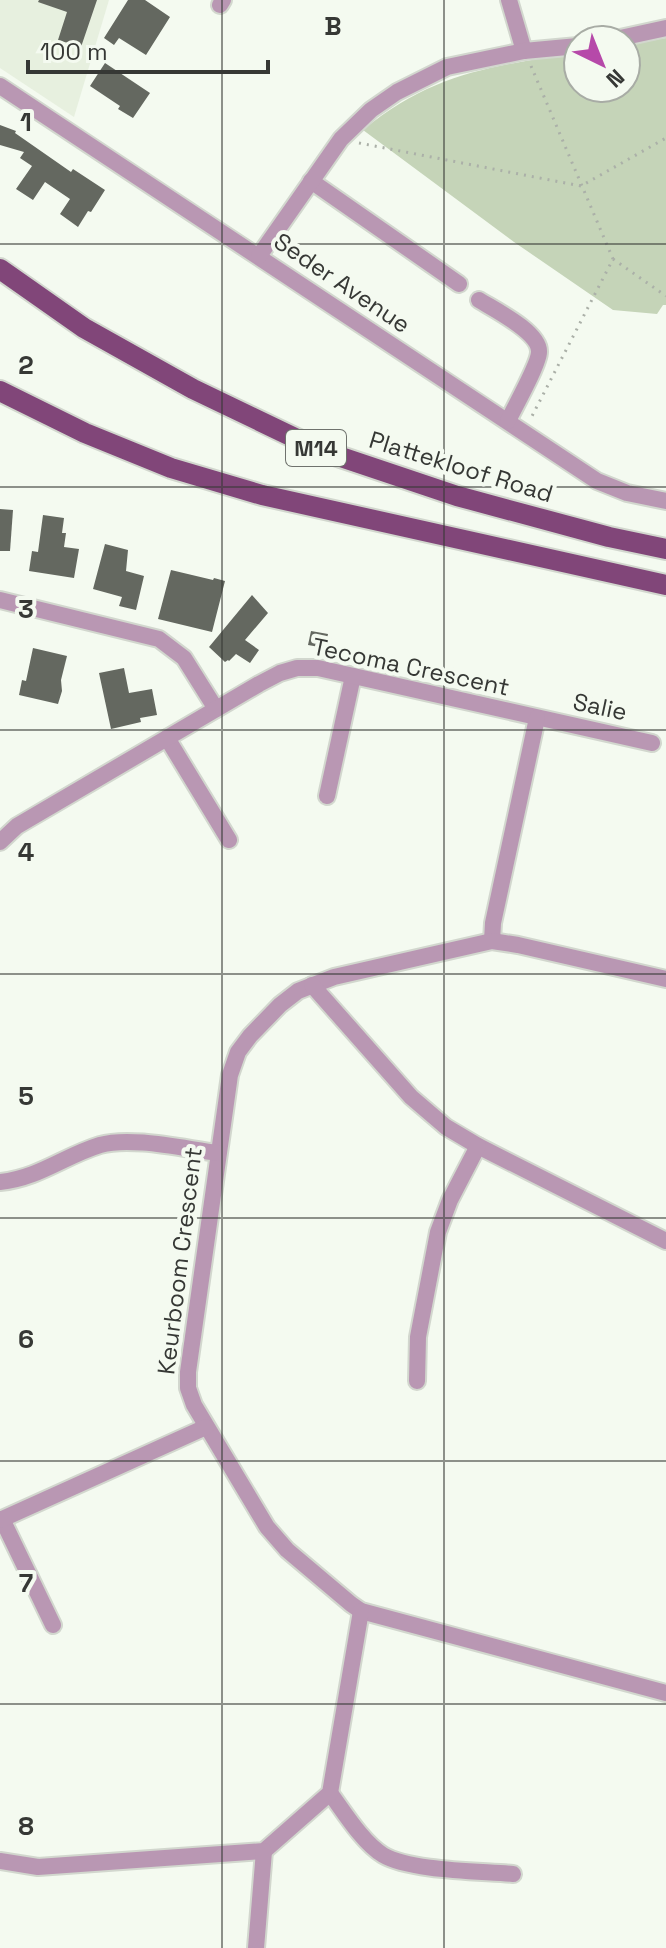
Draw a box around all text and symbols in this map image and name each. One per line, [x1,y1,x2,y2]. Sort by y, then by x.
text: B [324,9,342,43]
scale bar [28,24,268,74]
north arrow [562,24,642,104]
text: 100 m [40,36,108,67]
text: N [601,63,631,94]
text: 1 [20,105,32,139]
street label: Seder Avenue [268,225,417,340]
text: 2 [18,348,34,382]
street label: Plattekloof Road [365,424,557,509]
road number: M14 [286,430,346,466]
text: 3 [18,592,34,626]
street label: Tecoma Crescent [310,630,512,703]
street label: Salie [570,686,630,727]
text: 4 [18,835,34,869]
text: 5 [18,1079,34,1113]
street label: Keurboom Crescent [150,1145,209,1376]
text: 6 [18,1322,34,1356]
text: 7 [19,1566,33,1600]
text: 8 [18,1809,34,1843]

